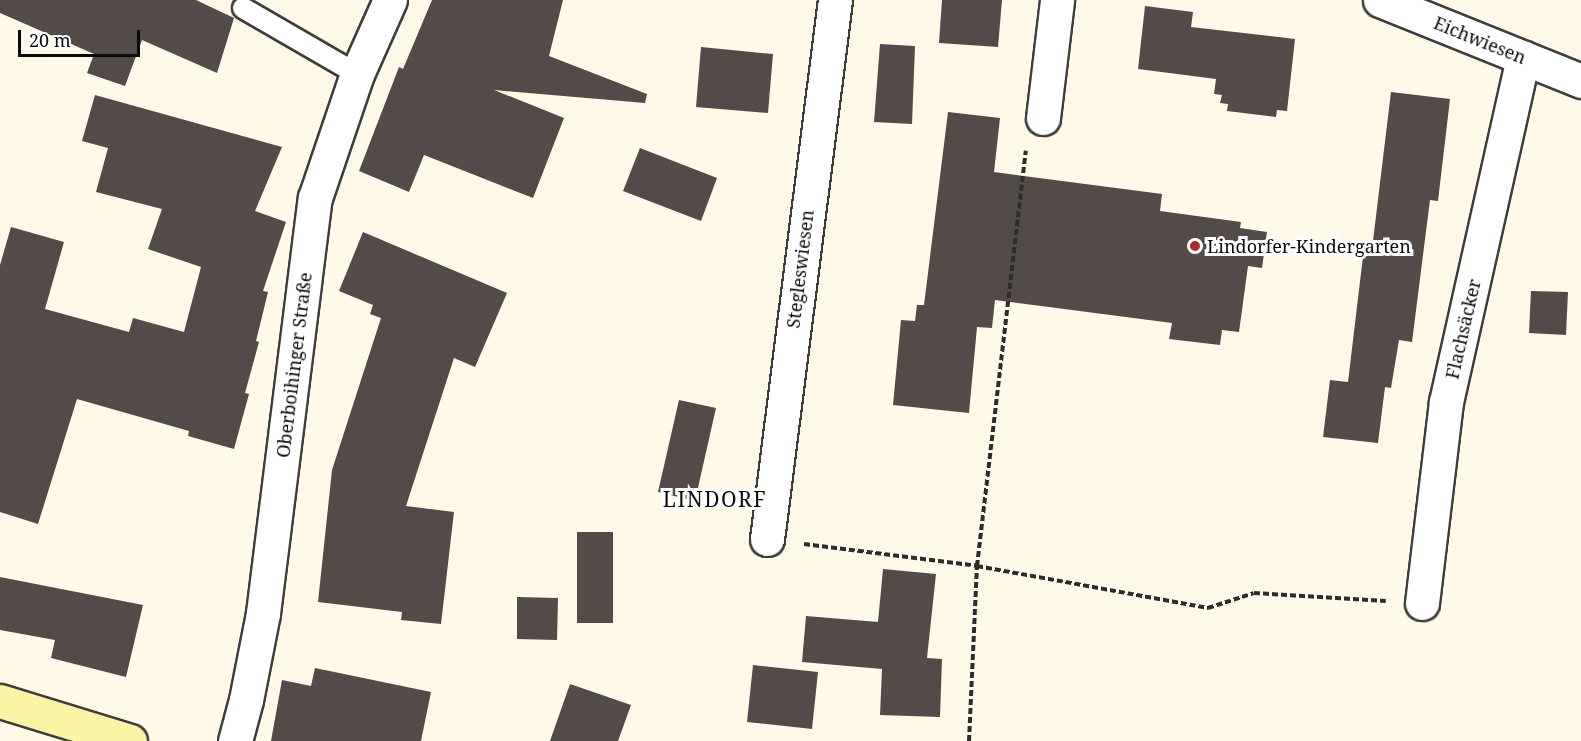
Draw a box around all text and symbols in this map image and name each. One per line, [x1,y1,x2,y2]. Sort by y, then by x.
street label: Eichwiesen [1431,12,1529,68]
scale bar [21,18,142,56]
text: 20 m [29,28,71,52]
street label: Stegleswiesen [782,209,818,329]
place label: Lindorfer-Kindergarten [1207,235,1411,257]
marker: Lindorfer-Kindergarten [1188,239,1202,253]
street label: Oberboihinger Straße [272,271,316,459]
street label: Flachsäcker [1441,277,1485,381]
district label: LINDORF [663,486,767,512]

